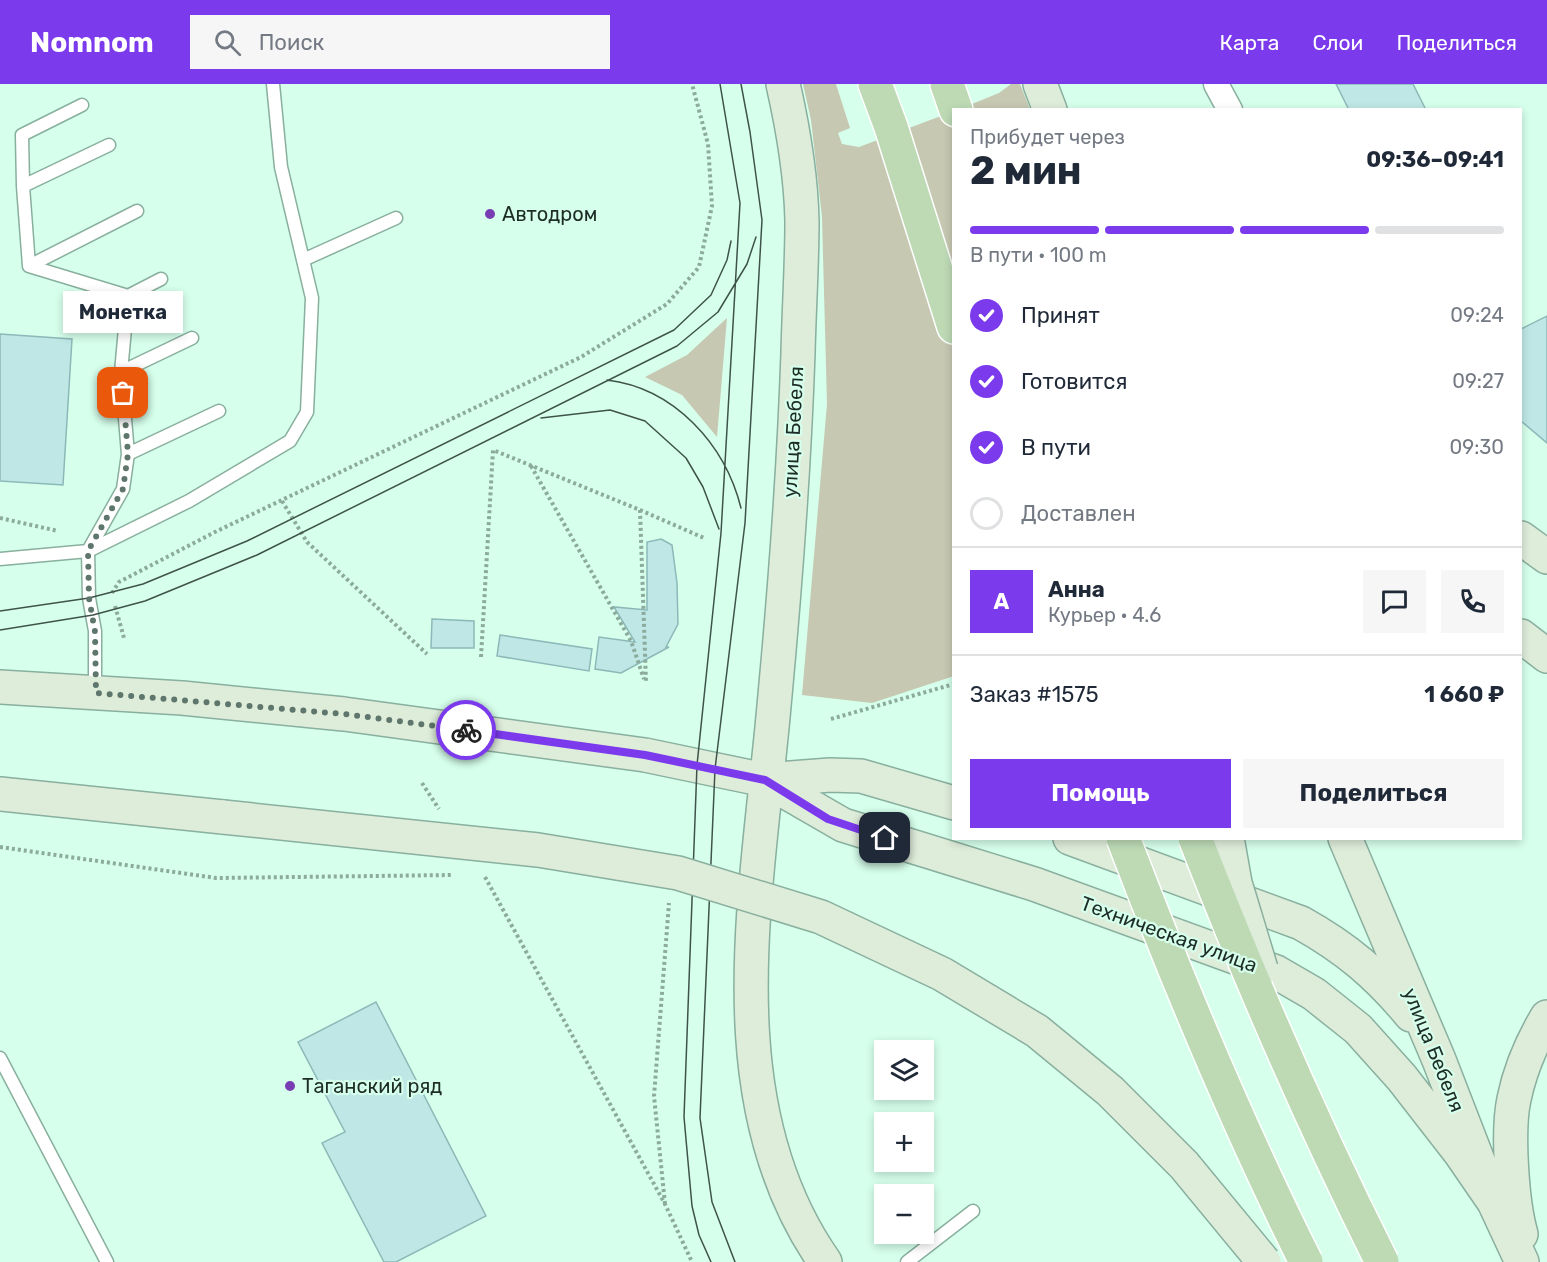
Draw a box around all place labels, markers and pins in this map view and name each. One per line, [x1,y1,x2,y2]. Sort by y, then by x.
place label: Автодром [502,202,597,226]
marker: Автодром [483,207,497,221]
callout: Монетка [63,291,183,333]
pin [97,367,148,418]
pin [859,812,910,863]
place label: Таганский ряд [302,1074,442,1098]
marker: Таганский ряд [283,1079,297,1093]

